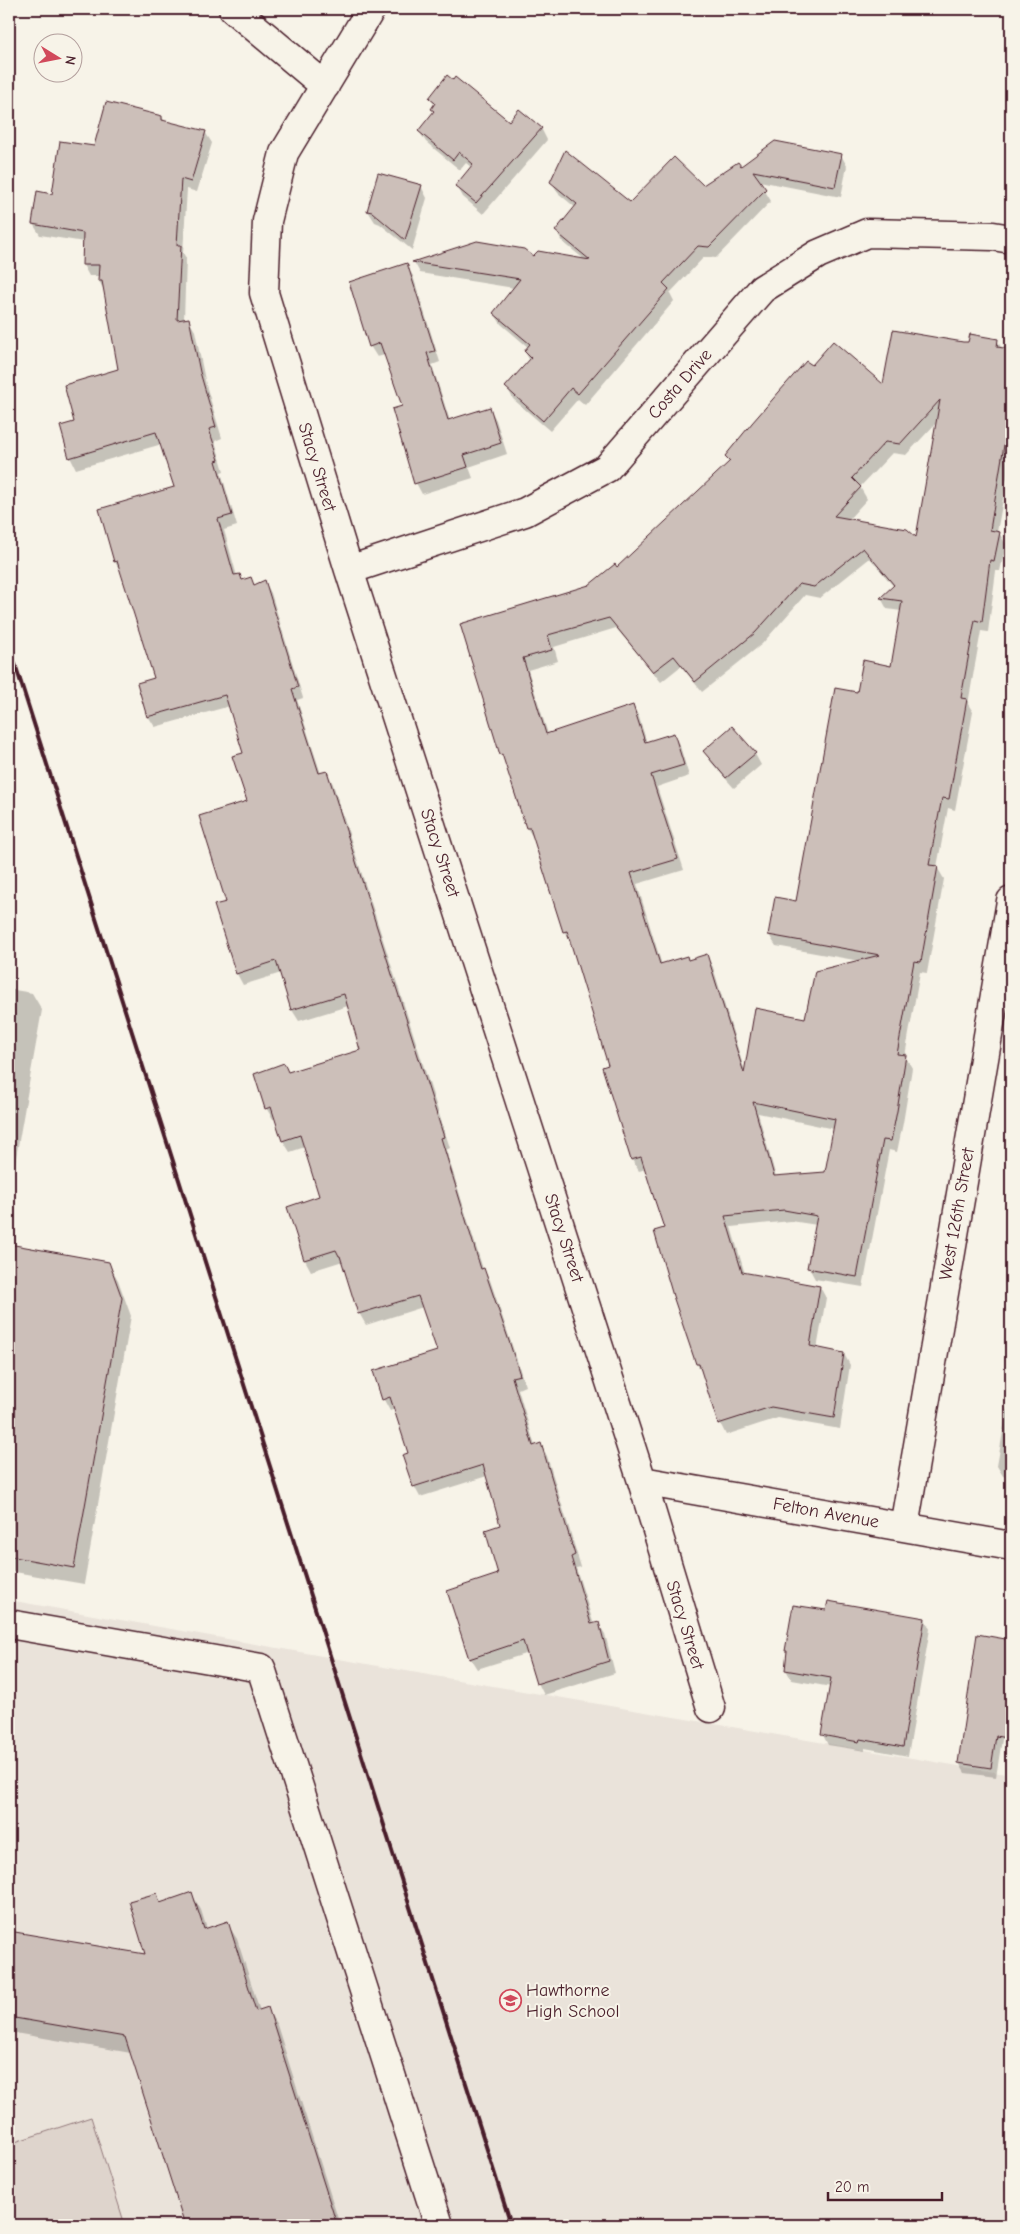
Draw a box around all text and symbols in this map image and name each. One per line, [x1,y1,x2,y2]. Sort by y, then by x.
north arrow [32,32,82,82]
text: N [61,54,79,66]
street label: Costa Drive [644,344,716,424]
street label: Stacy Street [294,420,341,515]
street label: Stacy Street [416,806,464,901]
street label: West 126th Street [935,1145,979,1282]
street label: Stacy Street [540,1191,588,1286]
street label: Felton Avenue [771,1493,881,1533]
street label: Stacy Street [662,1578,709,1673]
place label: Hawthorne High School [526,1980,620,2022]
school or university icon: Hawthorne High School [498,1988,522,2012]
scale bar [828,2169,941,2201]
text: 20 m [835,2178,869,2196]

